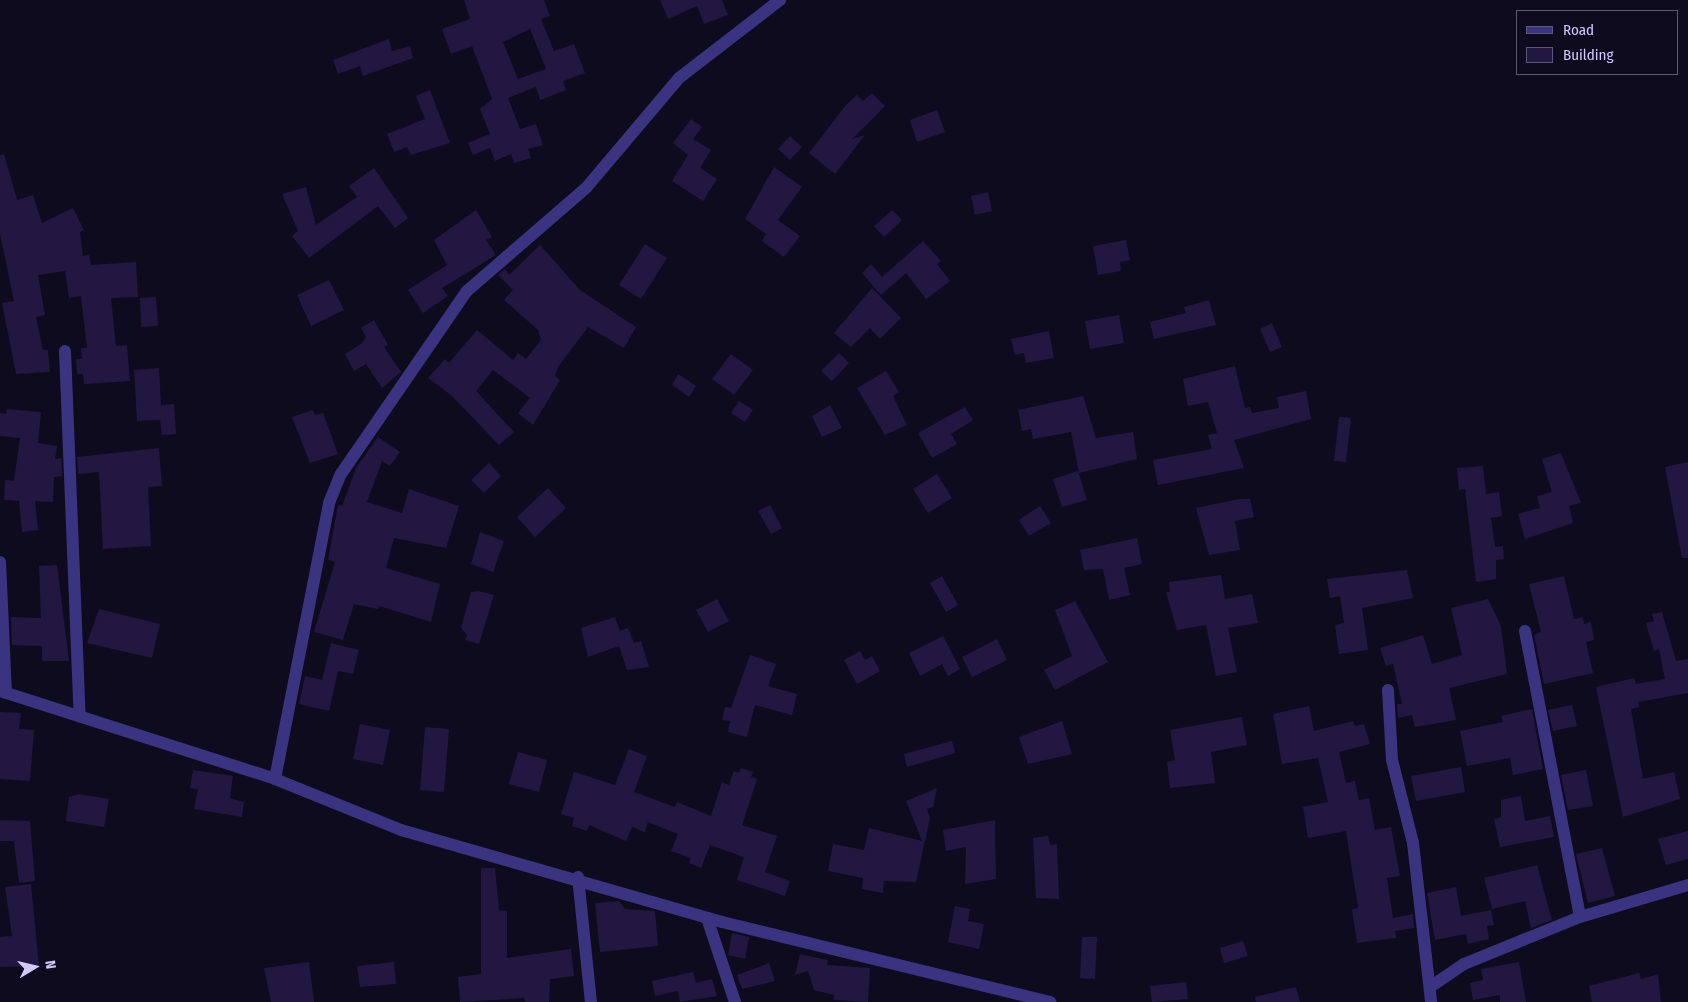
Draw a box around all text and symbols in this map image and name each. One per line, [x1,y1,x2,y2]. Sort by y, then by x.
legend [1516,10,1678,75]
text: Road [1563,21,1594,39]
text: Building [1563,46,1614,64]
north arrow [10,942,60,992]
text: N [41,959,59,970]

